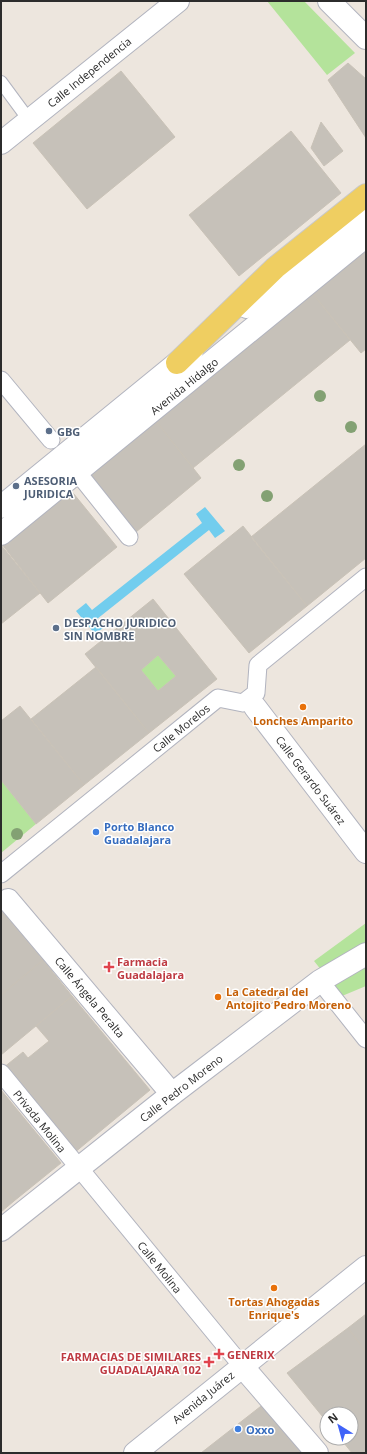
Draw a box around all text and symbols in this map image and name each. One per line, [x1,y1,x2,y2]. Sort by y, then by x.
street label: Calle Independencia [44,34,134,110]
street label: Avenida Hidalgo [147,354,221,418]
place label: GBG [57,424,80,439]
marker: GBG [44,426,54,436]
place label: ASESORIA JURIDICA [23,473,78,501]
marker: ASESORIA JURIDICA [11,481,21,491]
place label: DESPACHO JURIDICO SIN NOMBRE [64,615,177,643]
marker: DESPACHO JURIDICO SIN NOMBRE [51,623,61,633]
street label: Calle Morelos [149,700,213,756]
marker: Lonches Amparito [298,702,308,712]
place label: Lonches Amparito [253,713,353,728]
street label: Calle Gerardo Suárez [273,732,349,828]
place label: Porto Blanco Guadalajara [104,819,174,847]
marker: Porto Blanco Guadalajara [91,827,101,837]
street label: Calle Ángela Peralta [52,953,128,1041]
place label: Farmacia Guadalajara [117,954,184,982]
marker: Farmacia Guadalajara [104,962,114,972]
place label: La Catedral del Antojito Pedro Moreno [226,984,351,1012]
marker: La Catedral del Antojito Pedro Moreno [213,992,223,1002]
street label: Calle Pedro Moreno [136,1051,226,1125]
street label: Privada Molina [10,1087,70,1155]
street label: Calle Molina [134,1238,186,1296]
marker: Tortas Ahogadas Enrique's [269,1283,279,1293]
place label: Tortas Ahogadas Enrique's [228,1294,320,1322]
place label: GENERIX [227,1347,275,1362]
place label: FARMACIAS DE SIMILARES GUADALAJARA 102 [61,1349,201,1377]
marker: GENERIX [214,1349,224,1359]
marker: FARMACIAS DE SIMILARES GUADALAJARA 102 [204,1357,214,1367]
street label: Avenida Juárez [169,1367,237,1427]
north arrow [319,1406,359,1446]
text: N [325,1409,341,1426]
place label: Oxxo [246,1422,274,1437]
marker: Oxxo [233,1424,243,1434]

